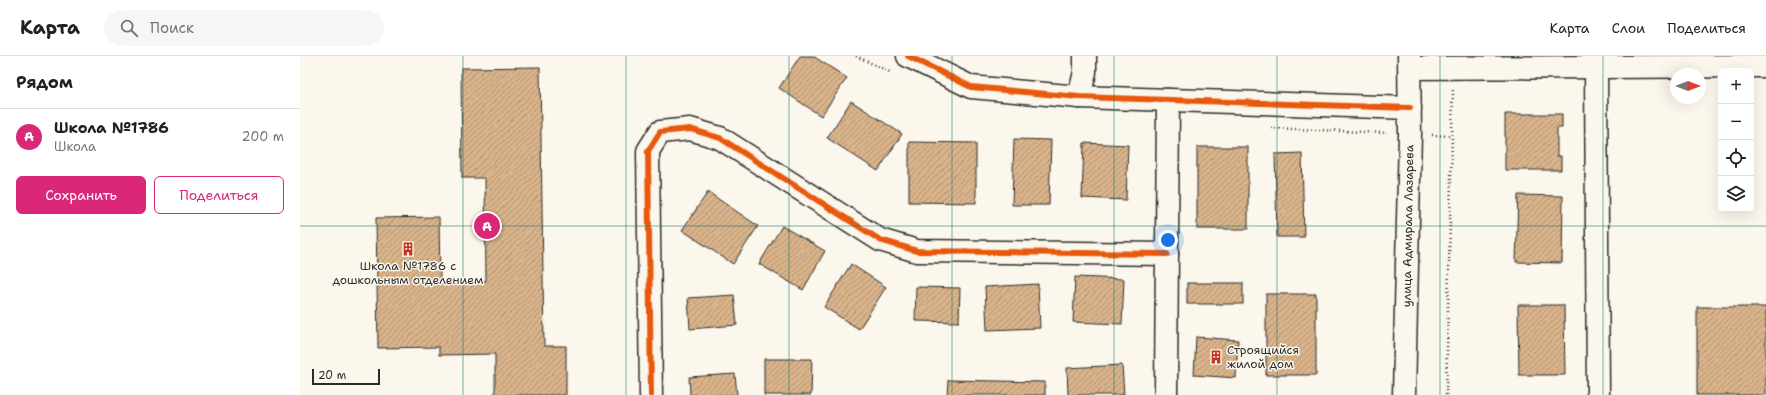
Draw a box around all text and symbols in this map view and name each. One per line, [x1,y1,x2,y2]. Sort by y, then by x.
search box [104,10,384,46]
text: Карта [20,15,80,40]
icon: search [118,17,140,39]
text: Поиск [150,18,194,38]
text: Карта [1549,19,1590,37]
text: Слои [1612,19,1645,37]
text: Поделиться [1667,19,1746,37]
north arrow [1670,68,1706,104]
map controls [1718,68,1754,212]
button: + [1718,68,1754,104]
text: Рядом [16,71,73,93]
button: − [1718,104,1754,140]
text: Школа №1786 [54,118,169,138]
text: A [24,128,34,145]
text: 200 m [242,128,284,145]
text: Школа [54,138,96,155]
button: locate [1718,140,1754,176]
street label: улица Адмирала Лазарева [1399,144,1417,307]
button: Сохранить [16,176,146,214]
button: Поделиться [154,176,284,214]
button: layers [1718,176,1754,212]
pin: A [474,211,500,241]
your location [1158,230,1178,250]
building icon: Школа №1786 с дошкольным отделением [400,241,416,257]
place label: Школа №1786 с дошкольным отделением [333,258,483,288]
place label: Строящийся жилой дом [1227,342,1299,372]
building icon: Строящийся жилой дом [1208,349,1224,365]
scale bar [312,367,380,386]
text: 20 m [318,368,346,383]

